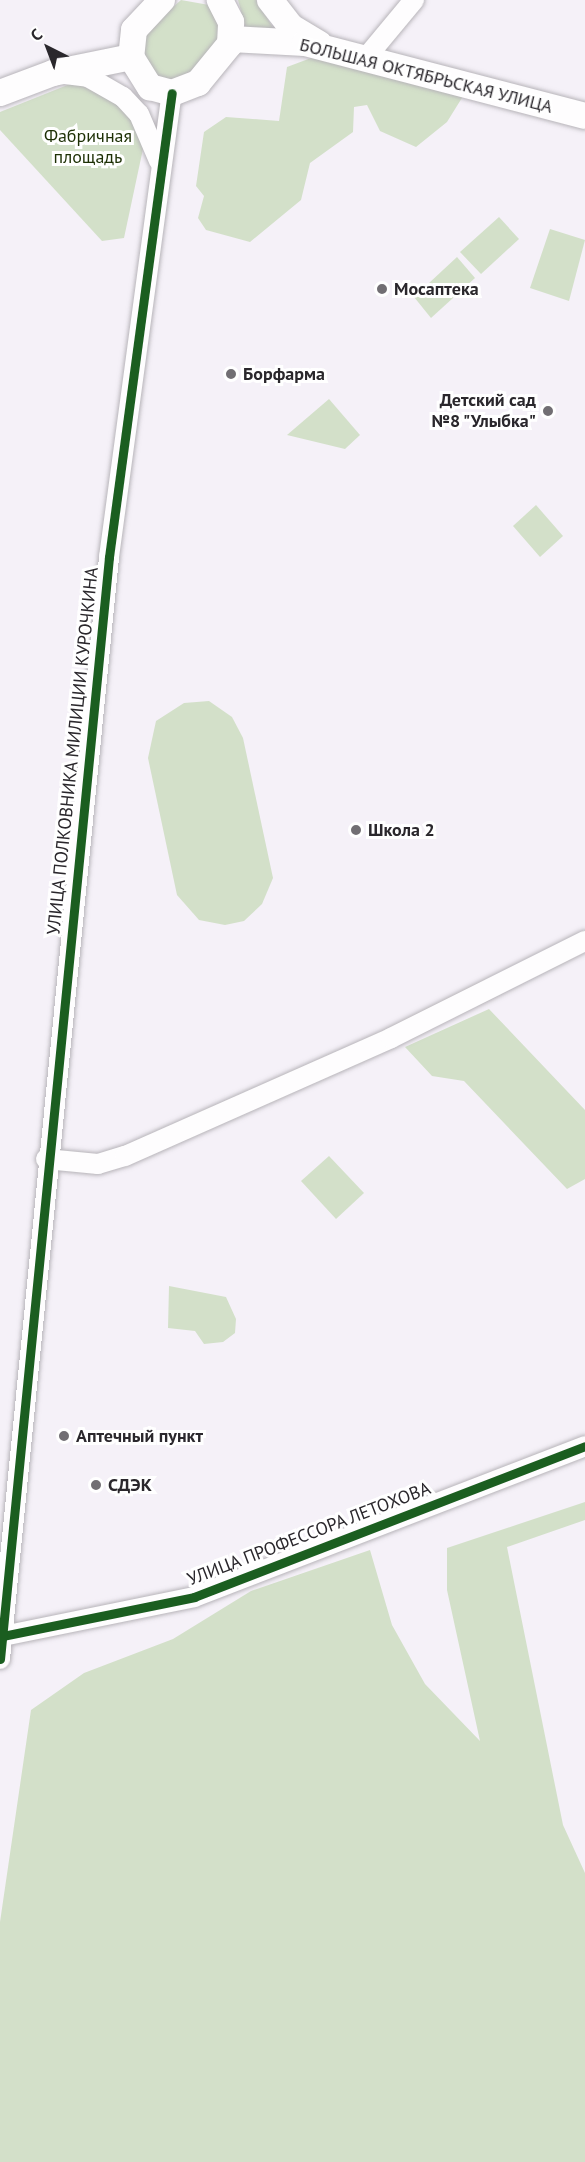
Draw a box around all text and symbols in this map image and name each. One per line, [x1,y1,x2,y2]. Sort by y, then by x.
north arrow [18,18,78,78]
text: С [26,24,46,45]
street label: БОЛЬШАЯ ОКТЯБРЬСКАЯ УЛИЦА [297,34,555,118]
park label: Фабричная площадь [44,126,132,168]
place label: Мосаптека [394,278,479,300]
marker: Мосаптека [375,282,389,296]
place label: Борфарма [243,363,325,385]
marker: Борфарма [224,367,238,381]
place label: Детский сад №8 "Улыбка" [430,390,536,432]
marker: Детский сад №8 "Улыбка" [541,404,555,418]
street label: УЛИЦА ПОЛКОВНИКА МИЛИЦИИ КУРОЧКИНА [43,565,103,937]
place label: Школа 2 [368,819,435,841]
marker: Школа 2 [349,823,363,837]
place label: Аптечный пункт [76,1425,203,1447]
marker: Аптечный пункт [57,1429,71,1443]
place label: СДЭК [108,1474,152,1496]
street label: УЛИЦА ПРОФЕССОРА ЛЕТОХОВА [184,1477,434,1591]
marker: СДЭК [89,1478,103,1492]

